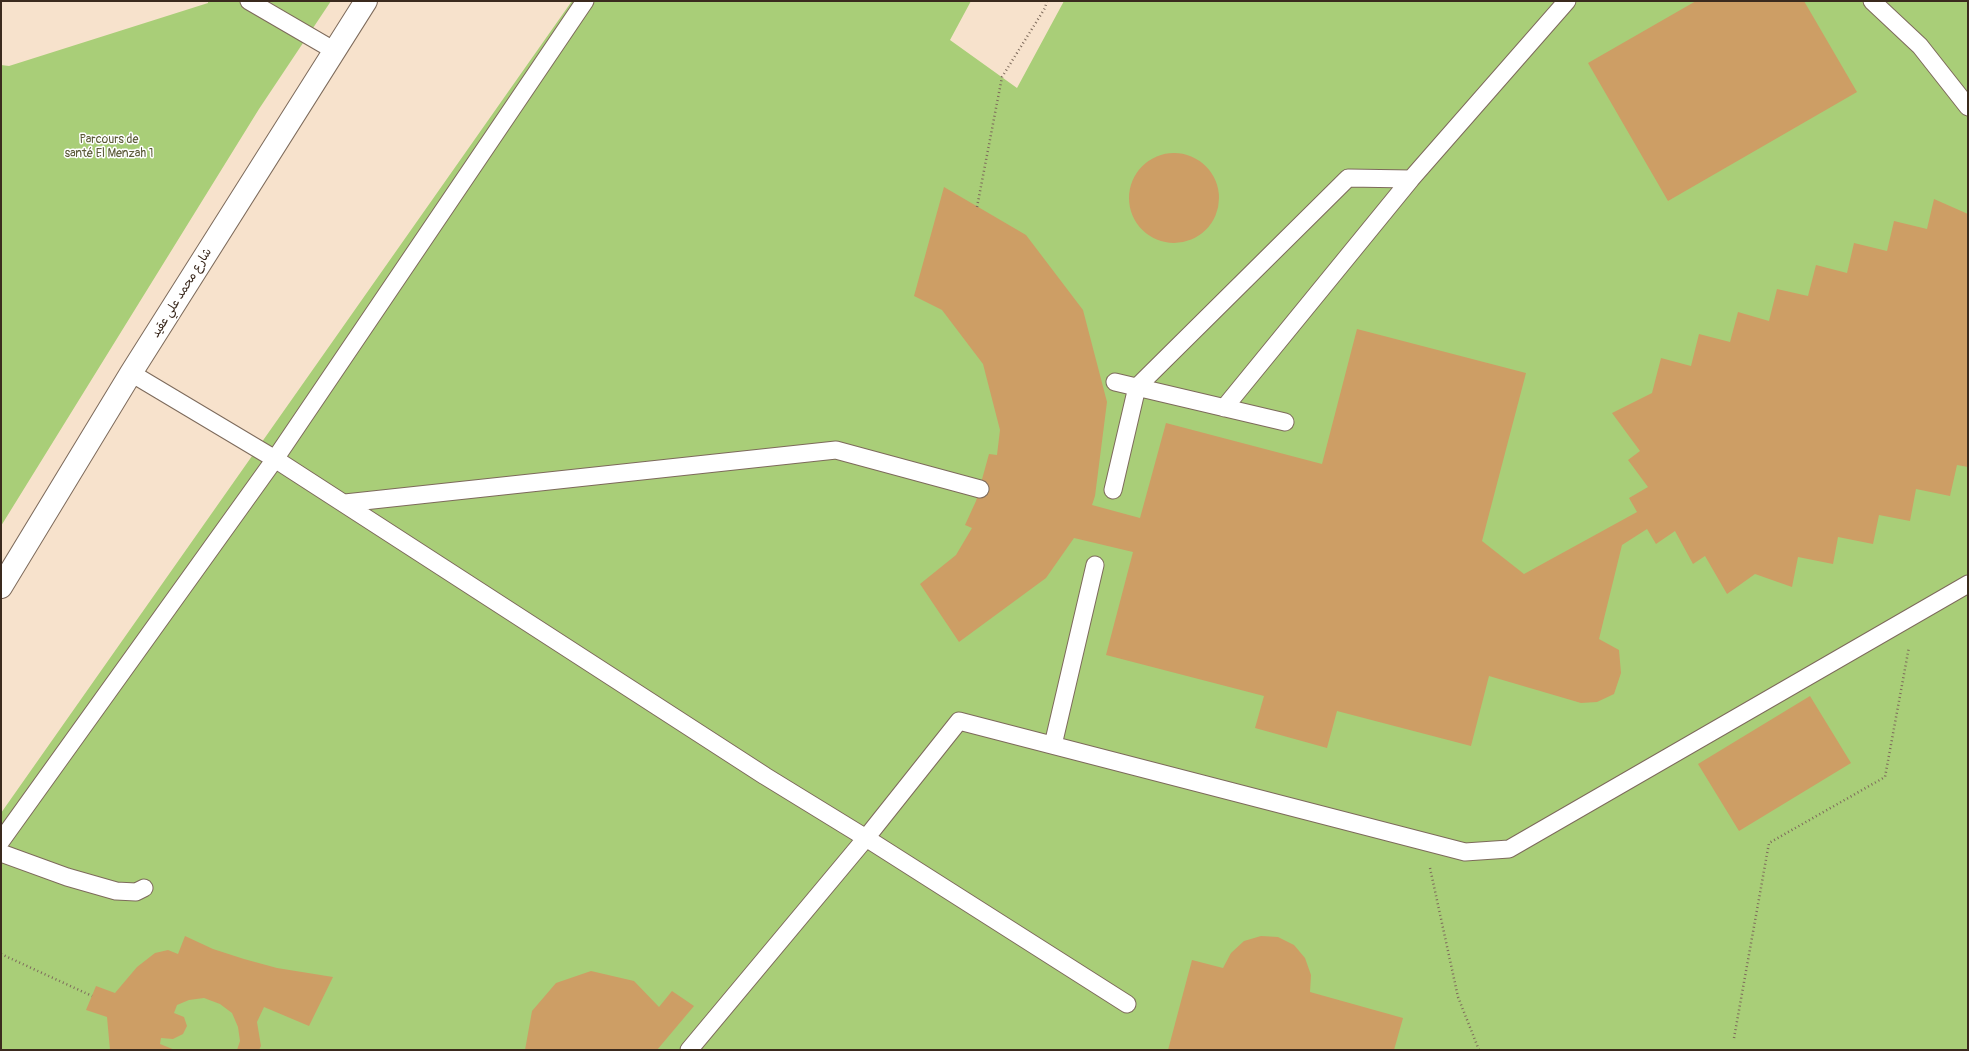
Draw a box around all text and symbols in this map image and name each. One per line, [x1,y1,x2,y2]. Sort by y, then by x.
park label: Parcours de santé El Menzah 1 [65,133,153,161]
street label: شارع محمد علي عقيد [149,246,215,340]

